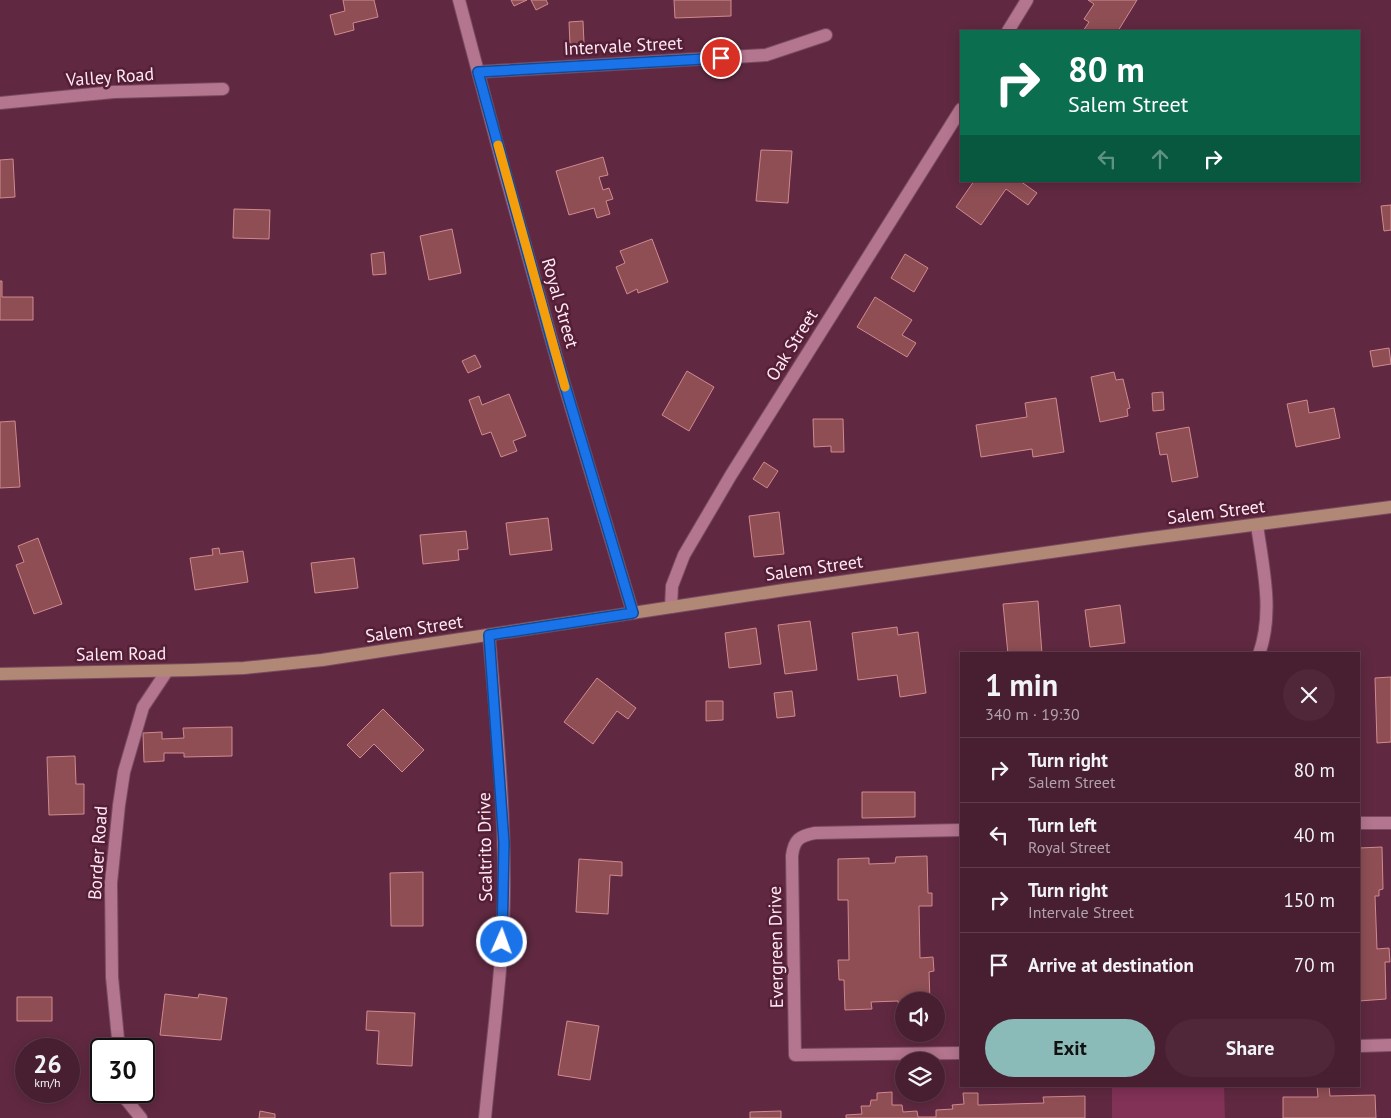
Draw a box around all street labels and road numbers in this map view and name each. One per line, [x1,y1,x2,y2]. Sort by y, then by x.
street label: Intervale Street [563,31,683,60]
street label: Valley Road [64,62,155,91]
street label: Royal Street [537,255,584,351]
street label: Oak Street [761,305,823,385]
street label: Salem Street [1166,494,1266,529]
street label: Salem Street [764,549,864,586]
street label: Salem Street [364,609,464,648]
street label: Salem Road [76,641,166,666]
street label: Scaltrito Drive [472,792,497,902]
street label: Border Road [83,805,112,901]
street label: Evergreen Drive [763,886,788,1008]

